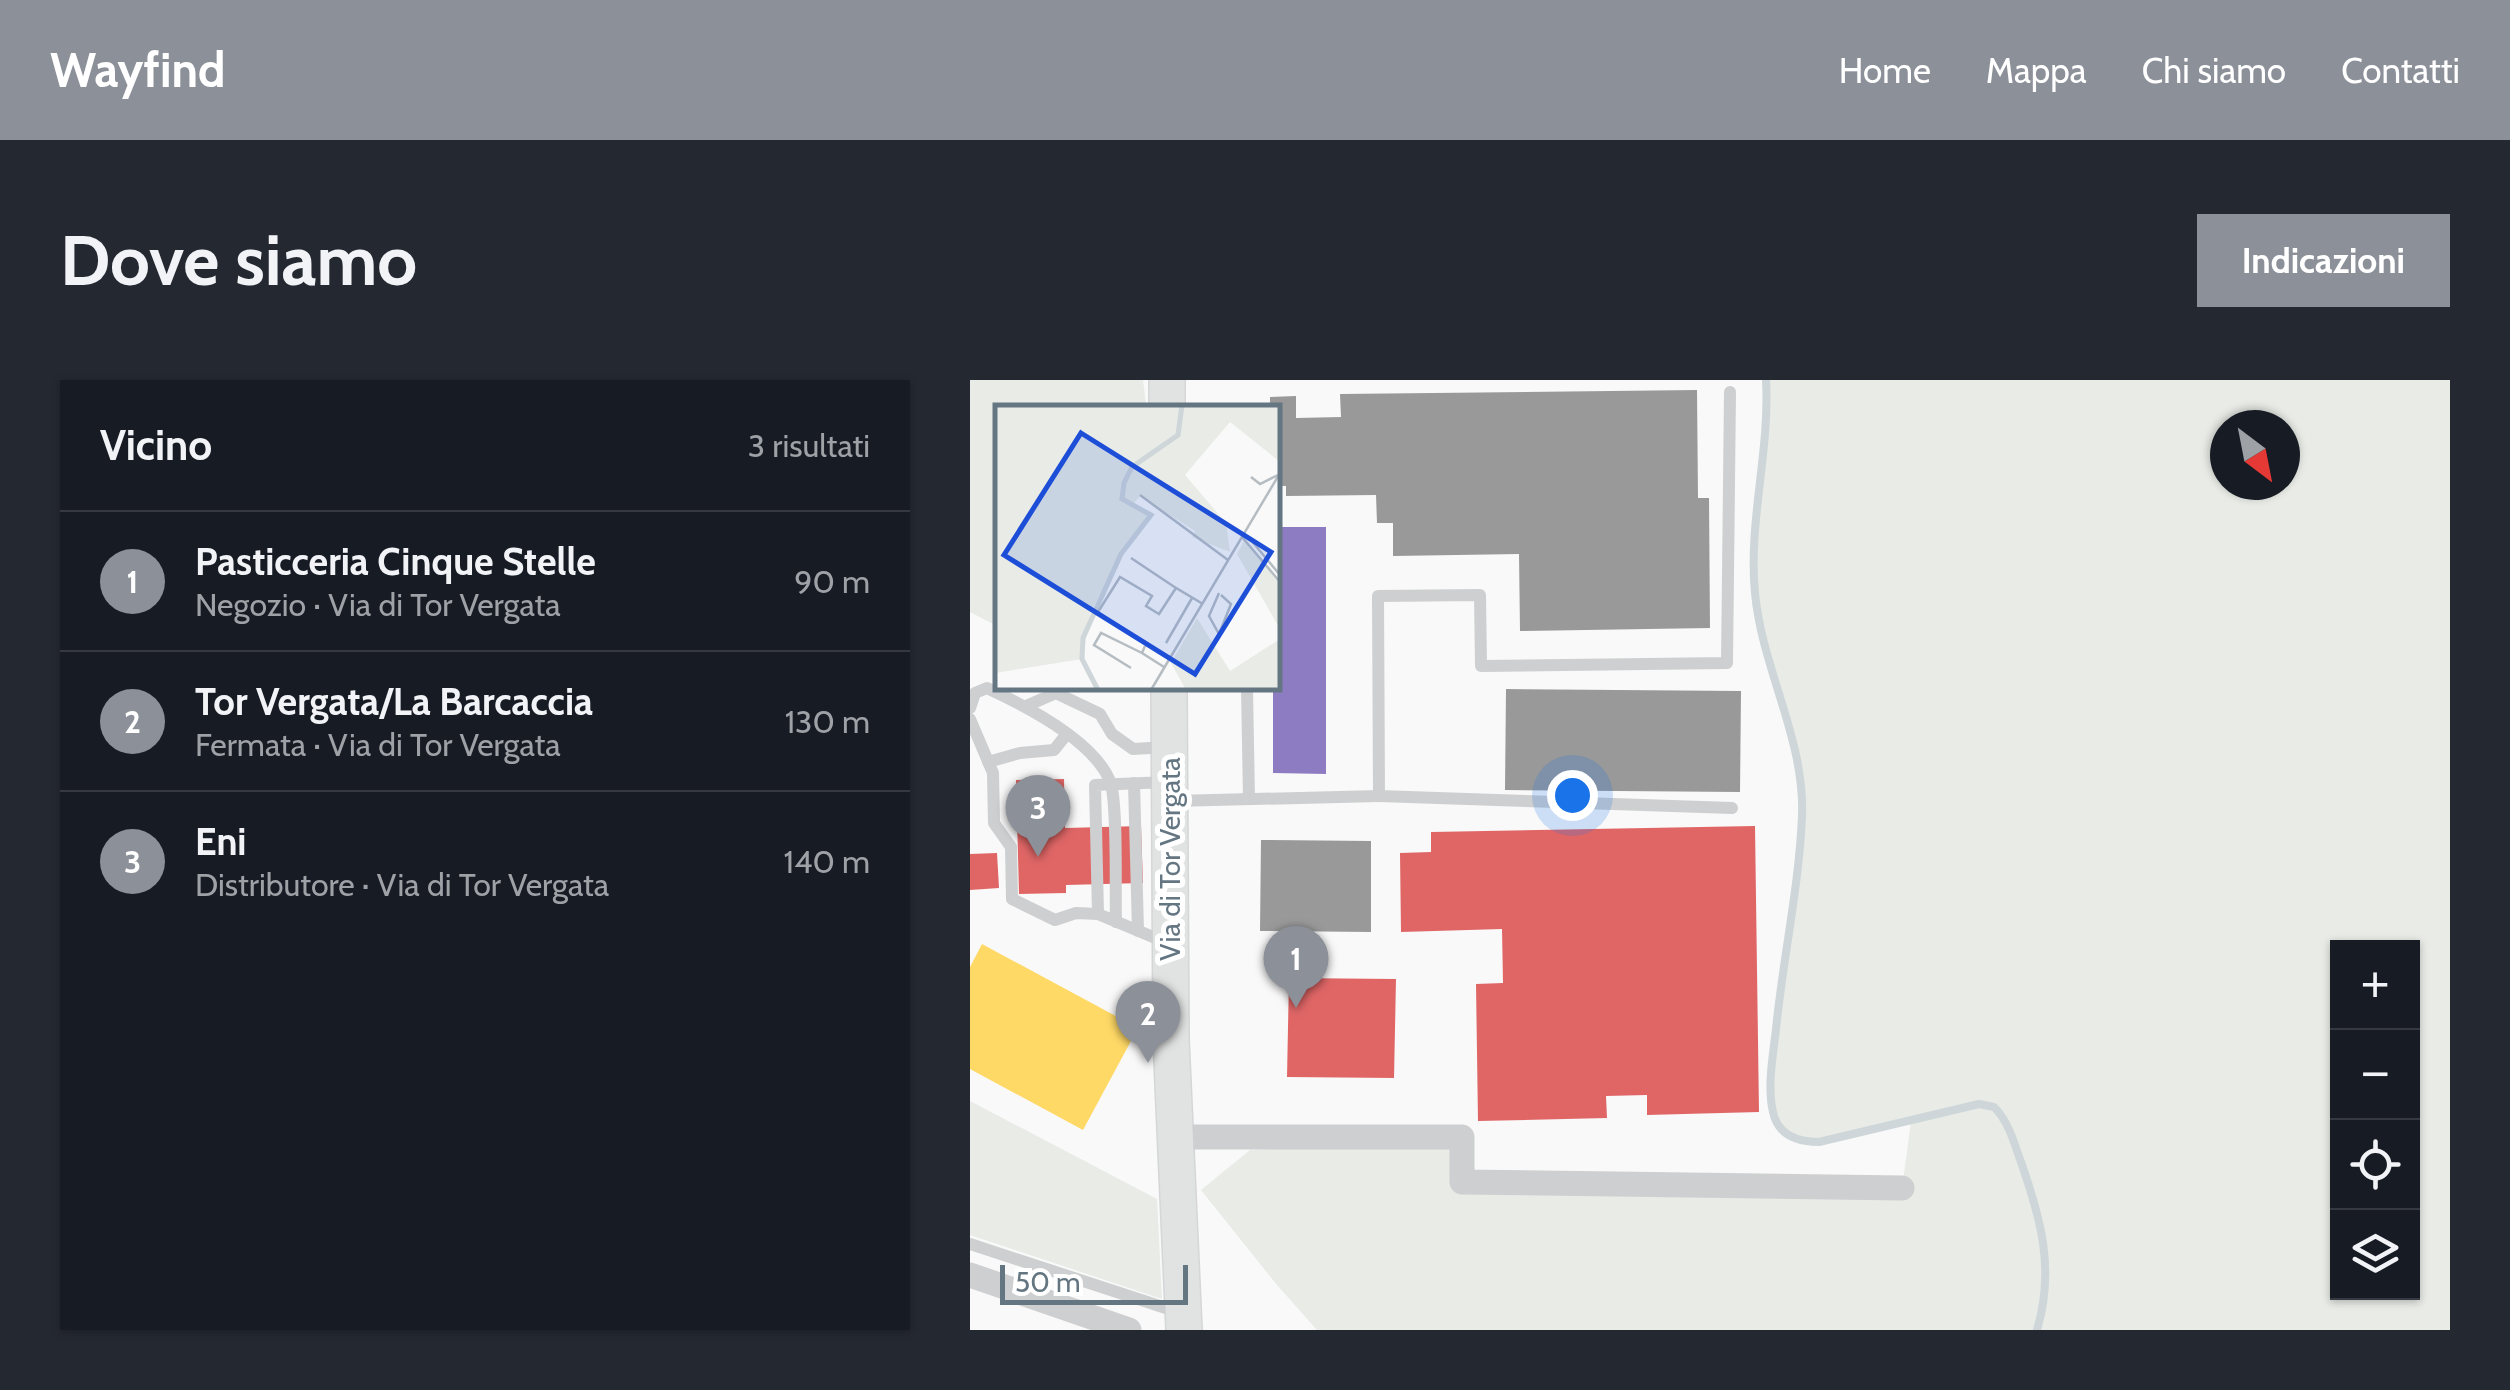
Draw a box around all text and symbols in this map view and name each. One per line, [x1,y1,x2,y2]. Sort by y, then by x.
text: Wayfind [50,41,226,99]
text: Home [1839,49,1931,92]
text: Mappa [1986,49,2087,92]
text: Chi siamo [2142,49,2286,92]
text: Contatti [2341,49,2460,92]
button: Indicazioni [2197,214,2450,307]
text: Dove siamo [60,217,417,303]
inset map [995,405,1280,690]
north arrow [2210,410,2300,500]
text: Vicino [100,419,212,471]
text: 3 risultati [748,426,870,465]
text: Pasticceria Cinque Stelle [195,538,596,585]
text: 1 [127,562,138,601]
text: 90 m [794,562,870,601]
text: Negozio · Via di Tor Vergata [195,585,561,624]
text: Tor Vergata/La Barcaccia [195,678,593,725]
text: 2 [124,702,141,741]
text: 130 m [785,702,870,741]
text: Fermata · Via di Tor Vergata [195,725,561,764]
street label: Via di Tor Vergata [1153,757,1187,961]
your location [1547,770,1598,821]
pin: 3 [1006,774,1070,857]
text: Eni [195,818,247,865]
text: 3 [124,842,141,881]
text: 140 m [783,842,870,881]
text: Distributore · Via di Tor Vergata [195,865,609,904]
pin: 1 [1264,926,1328,1008]
map controls [2330,940,2420,1300]
button: + [2330,940,2420,1030]
pin: 2 [1116,980,1180,1063]
button: − [2330,1030,2420,1120]
button: locate [2330,1120,2420,1210]
button: layers [2330,1210,2420,1300]
scale bar [1000,1260,1188,1304]
text: 50 m [1015,1265,1081,1299]

